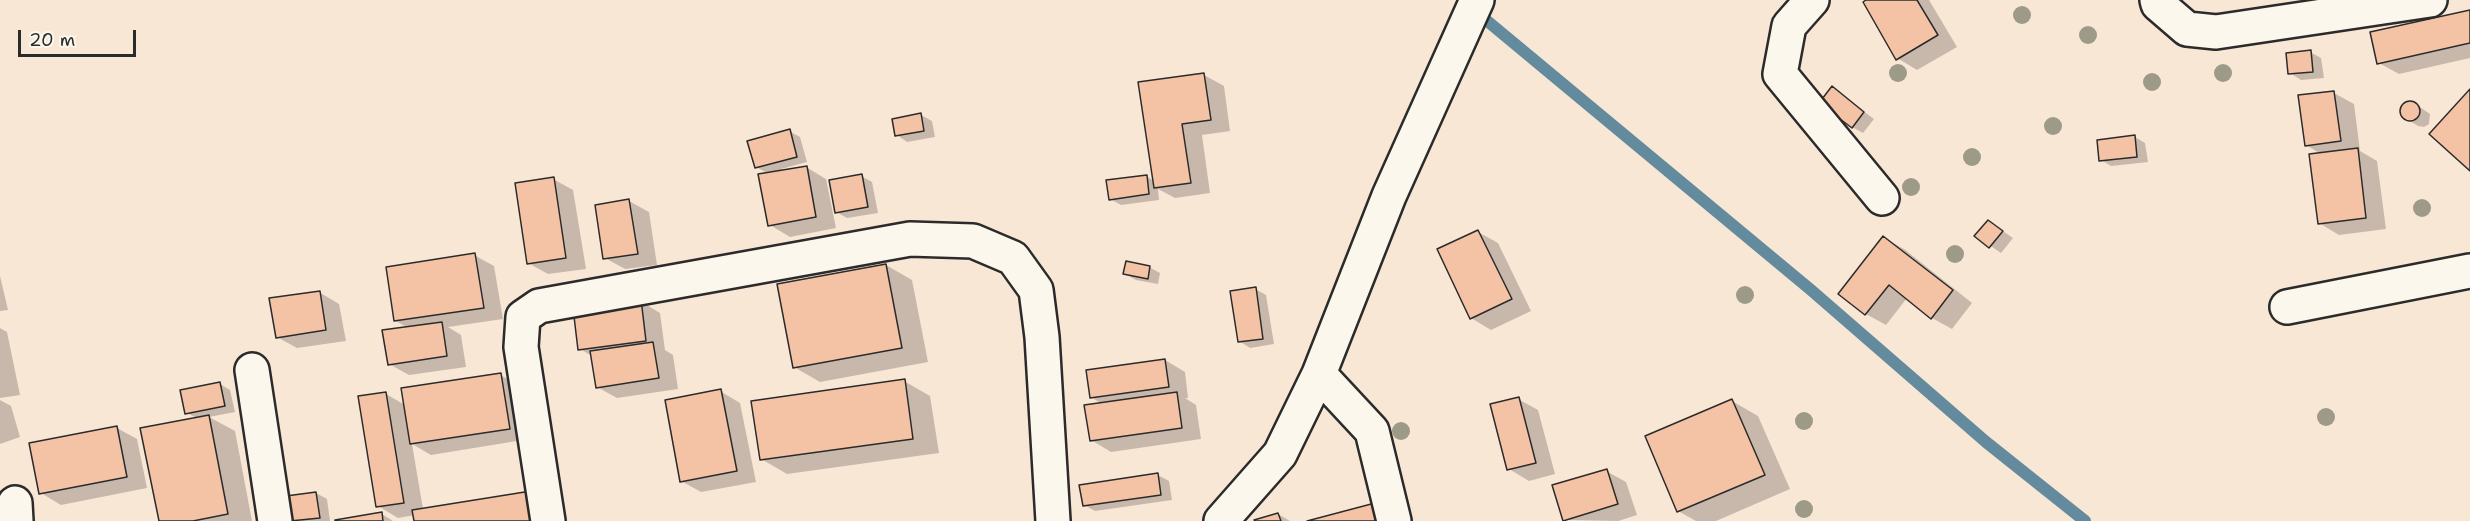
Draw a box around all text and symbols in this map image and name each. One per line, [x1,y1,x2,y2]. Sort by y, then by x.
scale bar [21,18,140,56]
text: 20 m [29,28,75,52]

